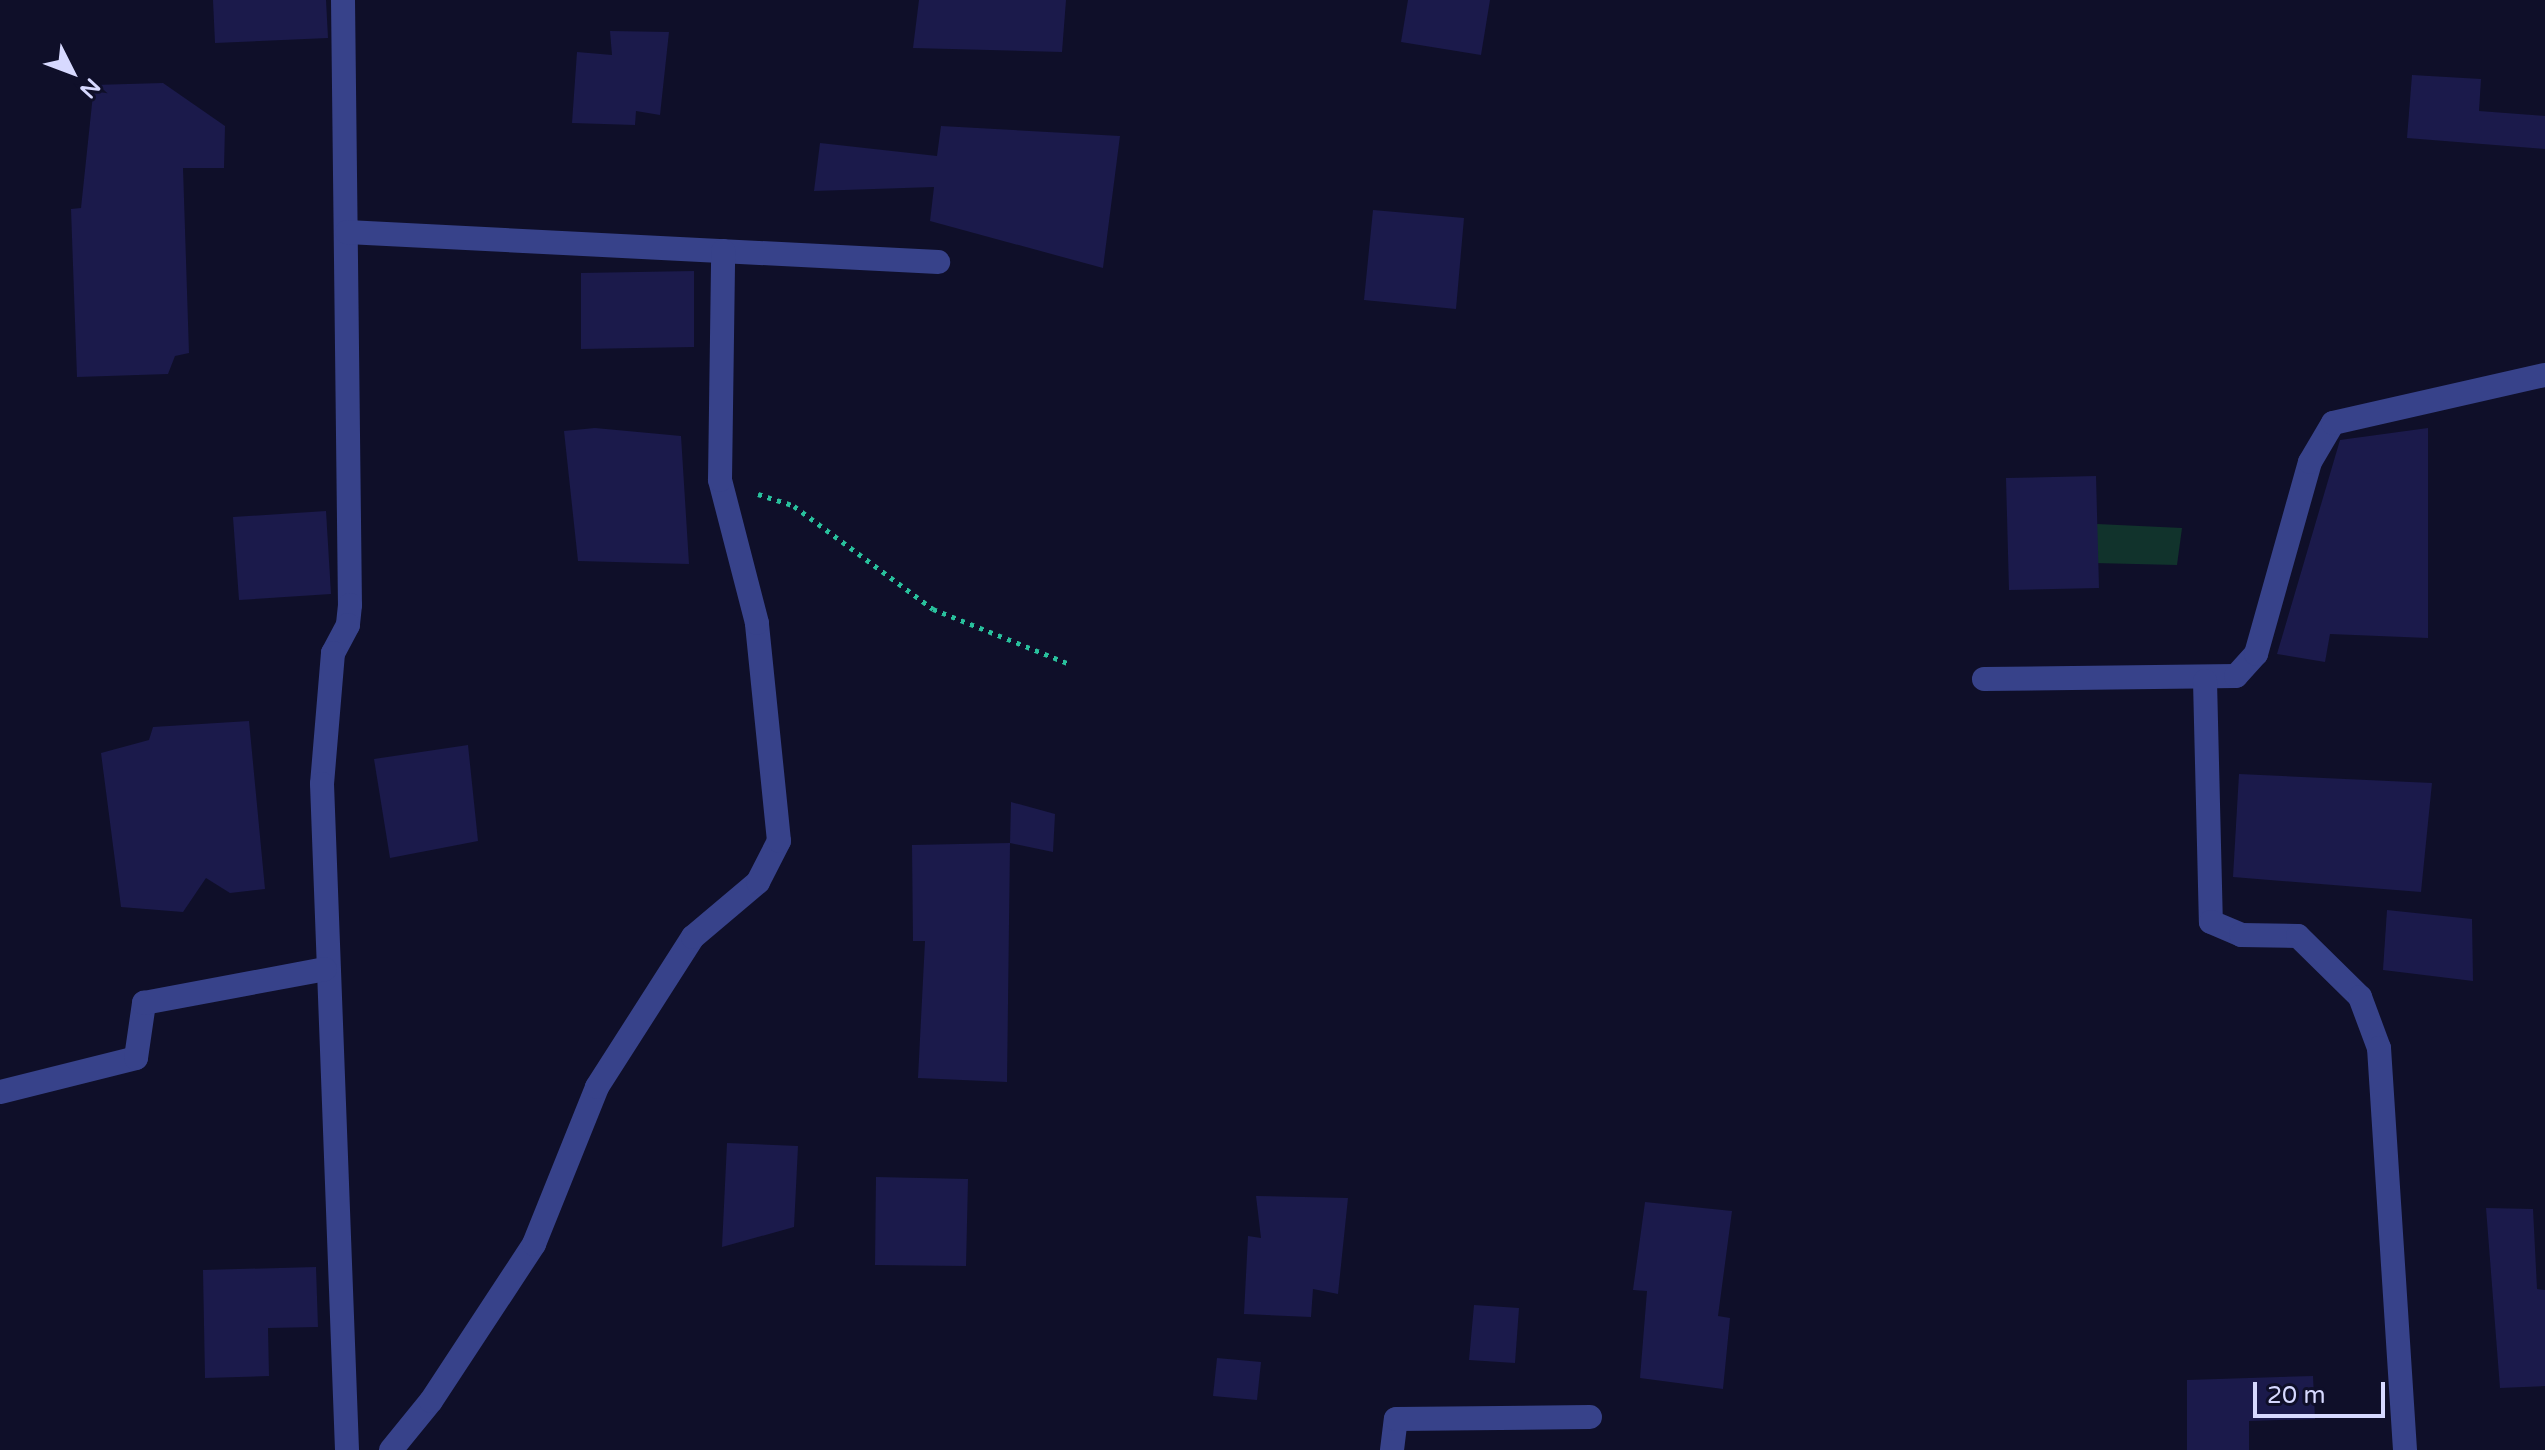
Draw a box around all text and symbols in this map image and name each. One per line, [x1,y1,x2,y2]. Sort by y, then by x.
north arrow [32,32,112,112]
text: N [74,73,105,103]
scale bar [2257,1366,2389,1416]
text: 20 m [2267,1381,2325,1410]

